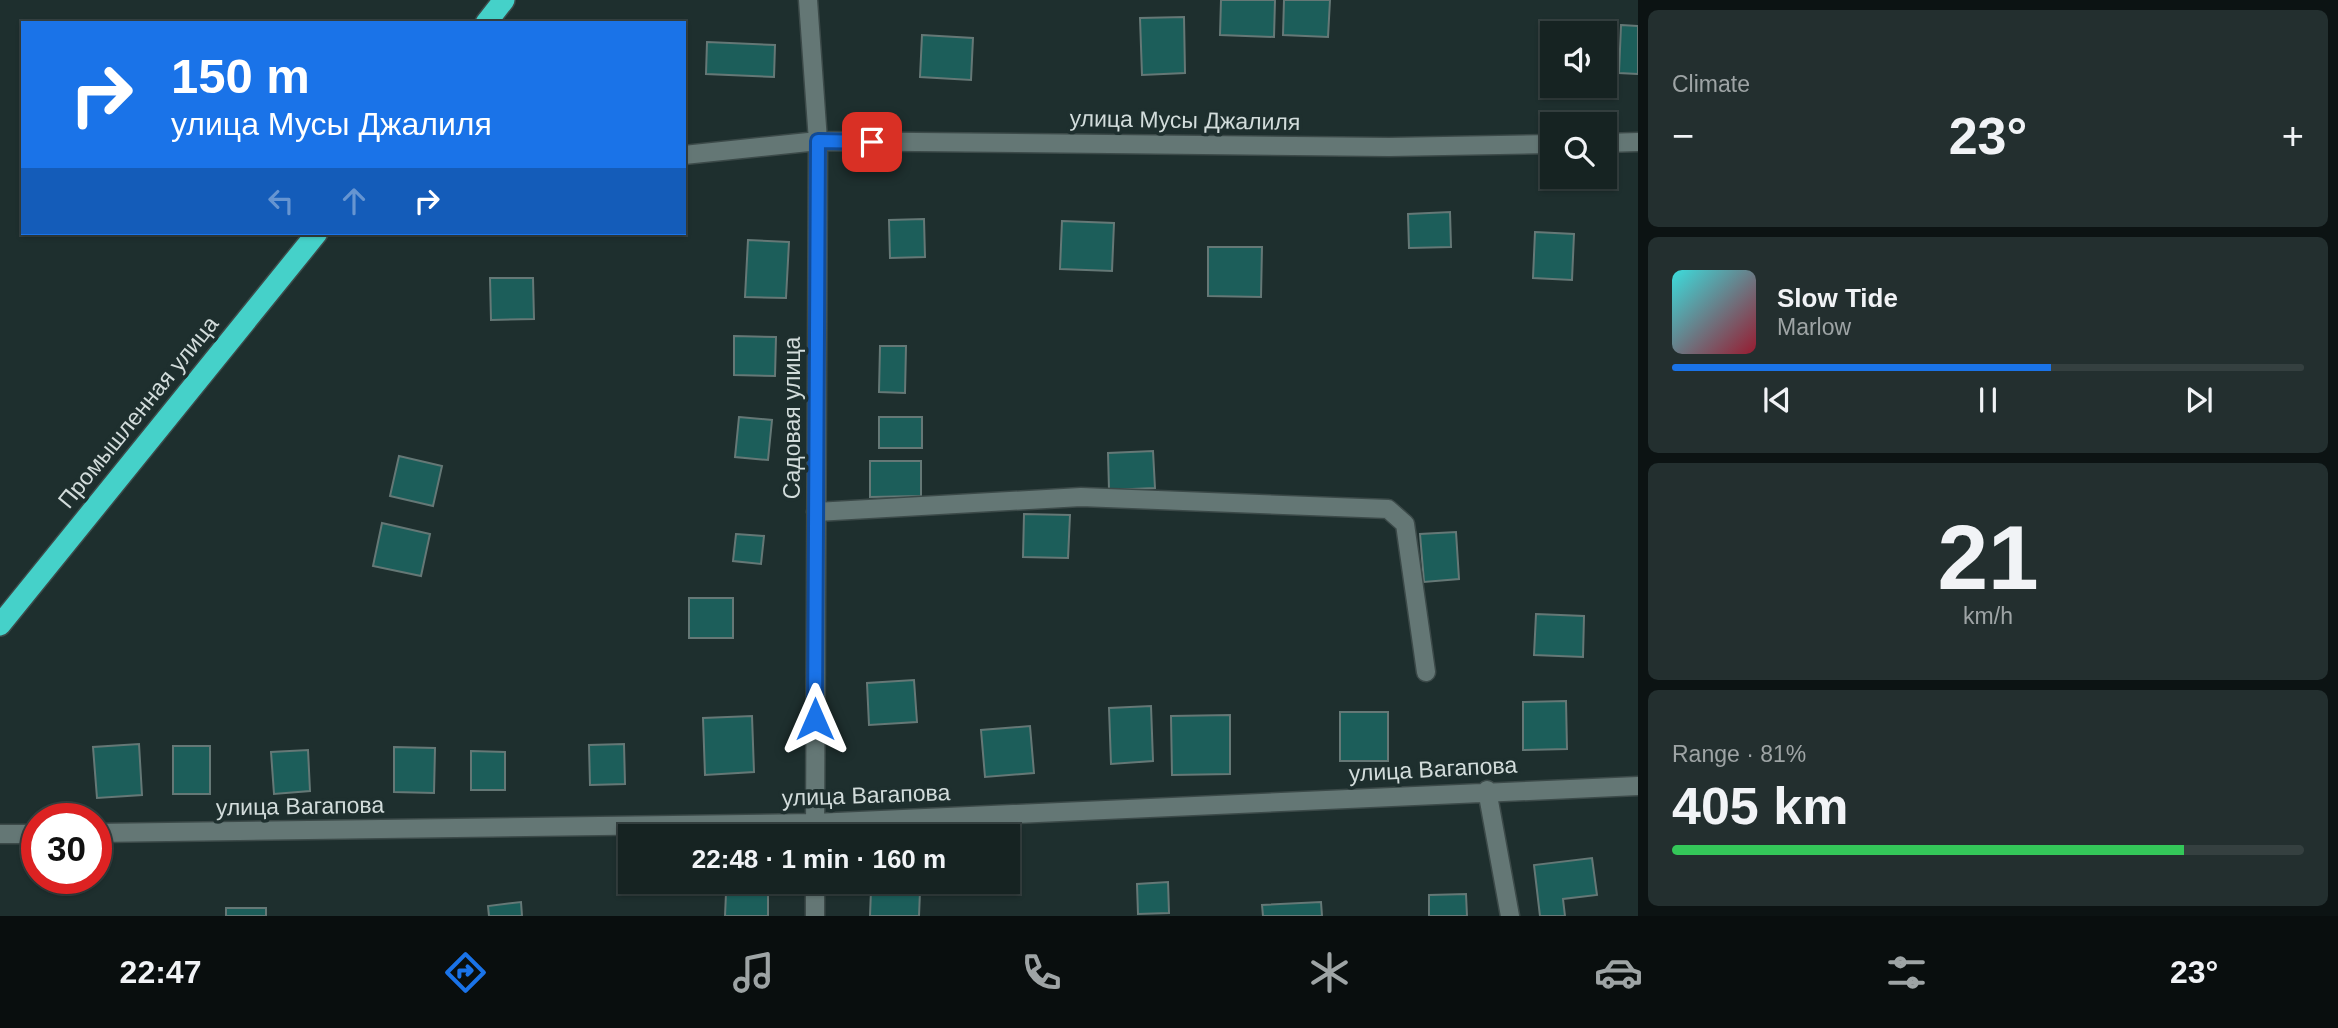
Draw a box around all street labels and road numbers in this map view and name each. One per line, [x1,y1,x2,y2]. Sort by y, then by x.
street label: улица Мусы Джалиля [1069,105,1301,135]
street label: Промышленная улица [53,311,224,513]
street label: Садовая улица [779,336,805,499]
street label: улица Вагапова [1348,752,1518,786]
street label: улица Вагапова [781,779,951,811]
street label: улица Вагапова [216,792,385,820]

